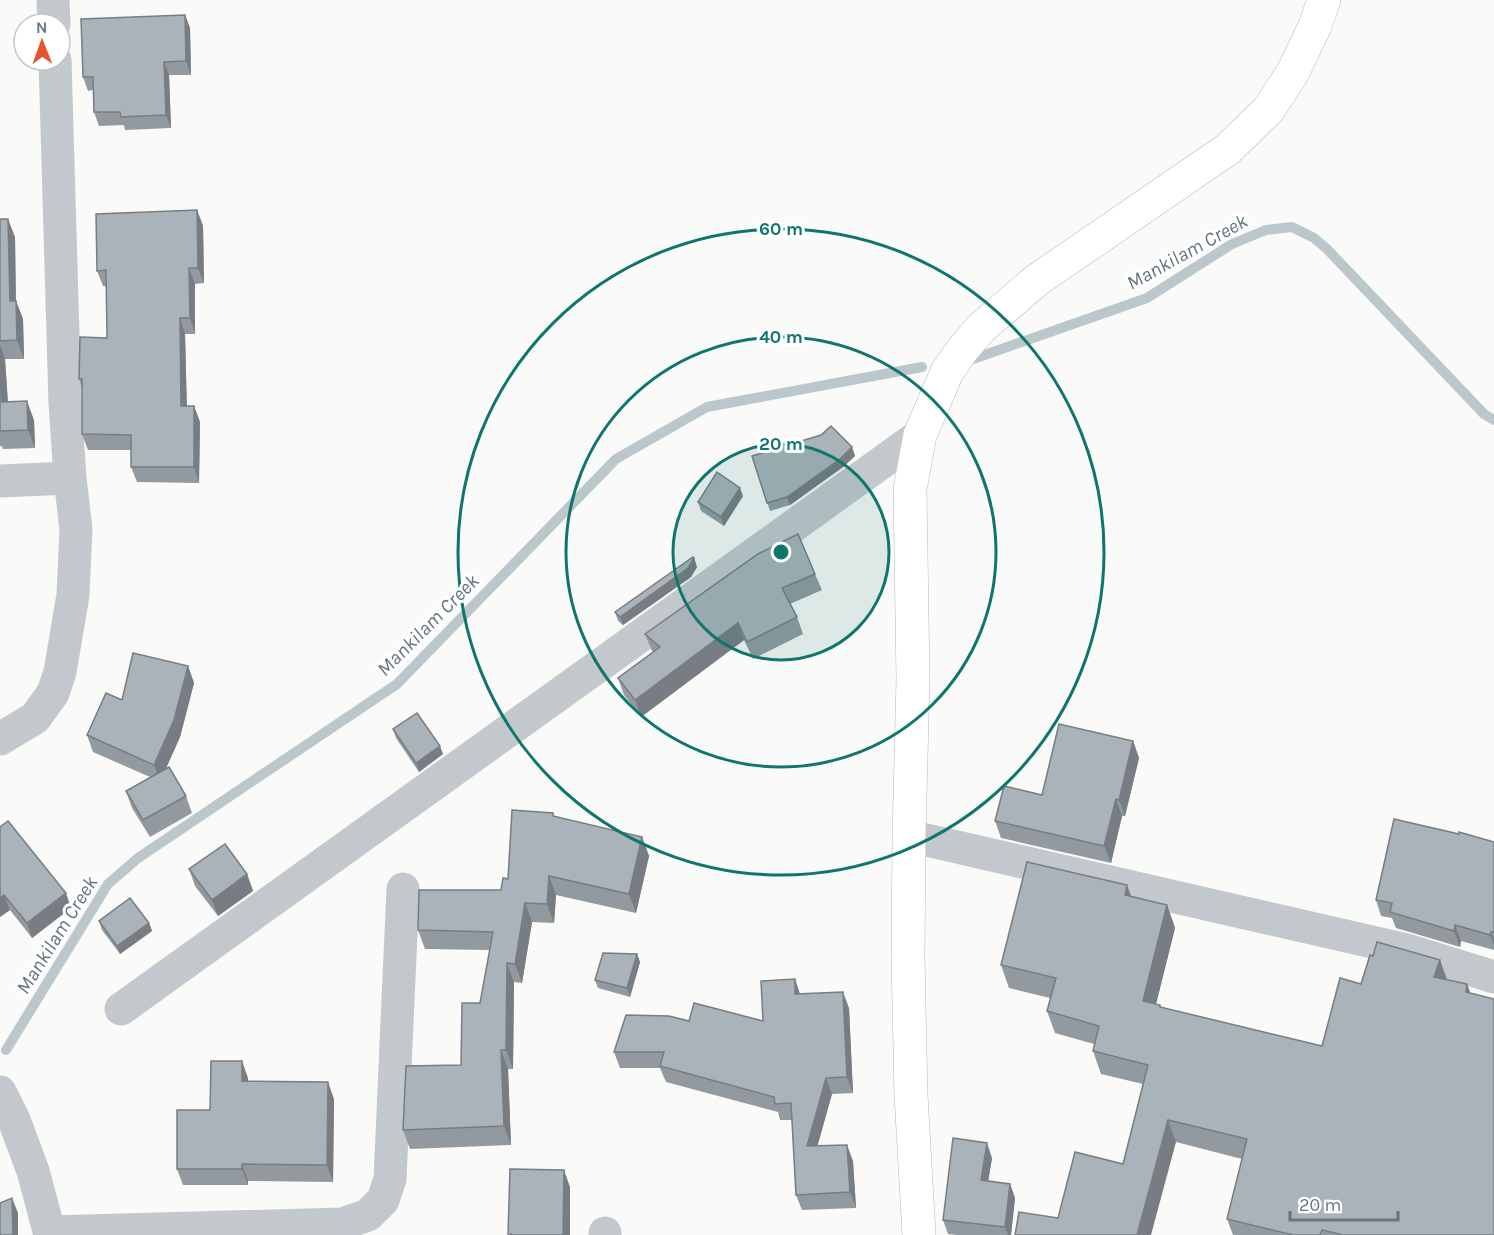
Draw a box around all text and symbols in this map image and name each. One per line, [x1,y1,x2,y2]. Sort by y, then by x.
north arrow [12,12,72,72]
text: N [36,18,48,37]
water label: Mankilam Creek [1123,209,1252,295]
text: 60 m [759,218,803,240]
text: 40 m [759,326,803,348]
text: 20 m [759,433,803,455]
centre of rings [771,542,791,562]
water label: Mankilam Creek [372,569,484,681]
water label: Mankilam Creek [12,871,103,998]
scale bar [1290,1184,1398,1222]
text: 20 m [1299,1194,1341,1216]

